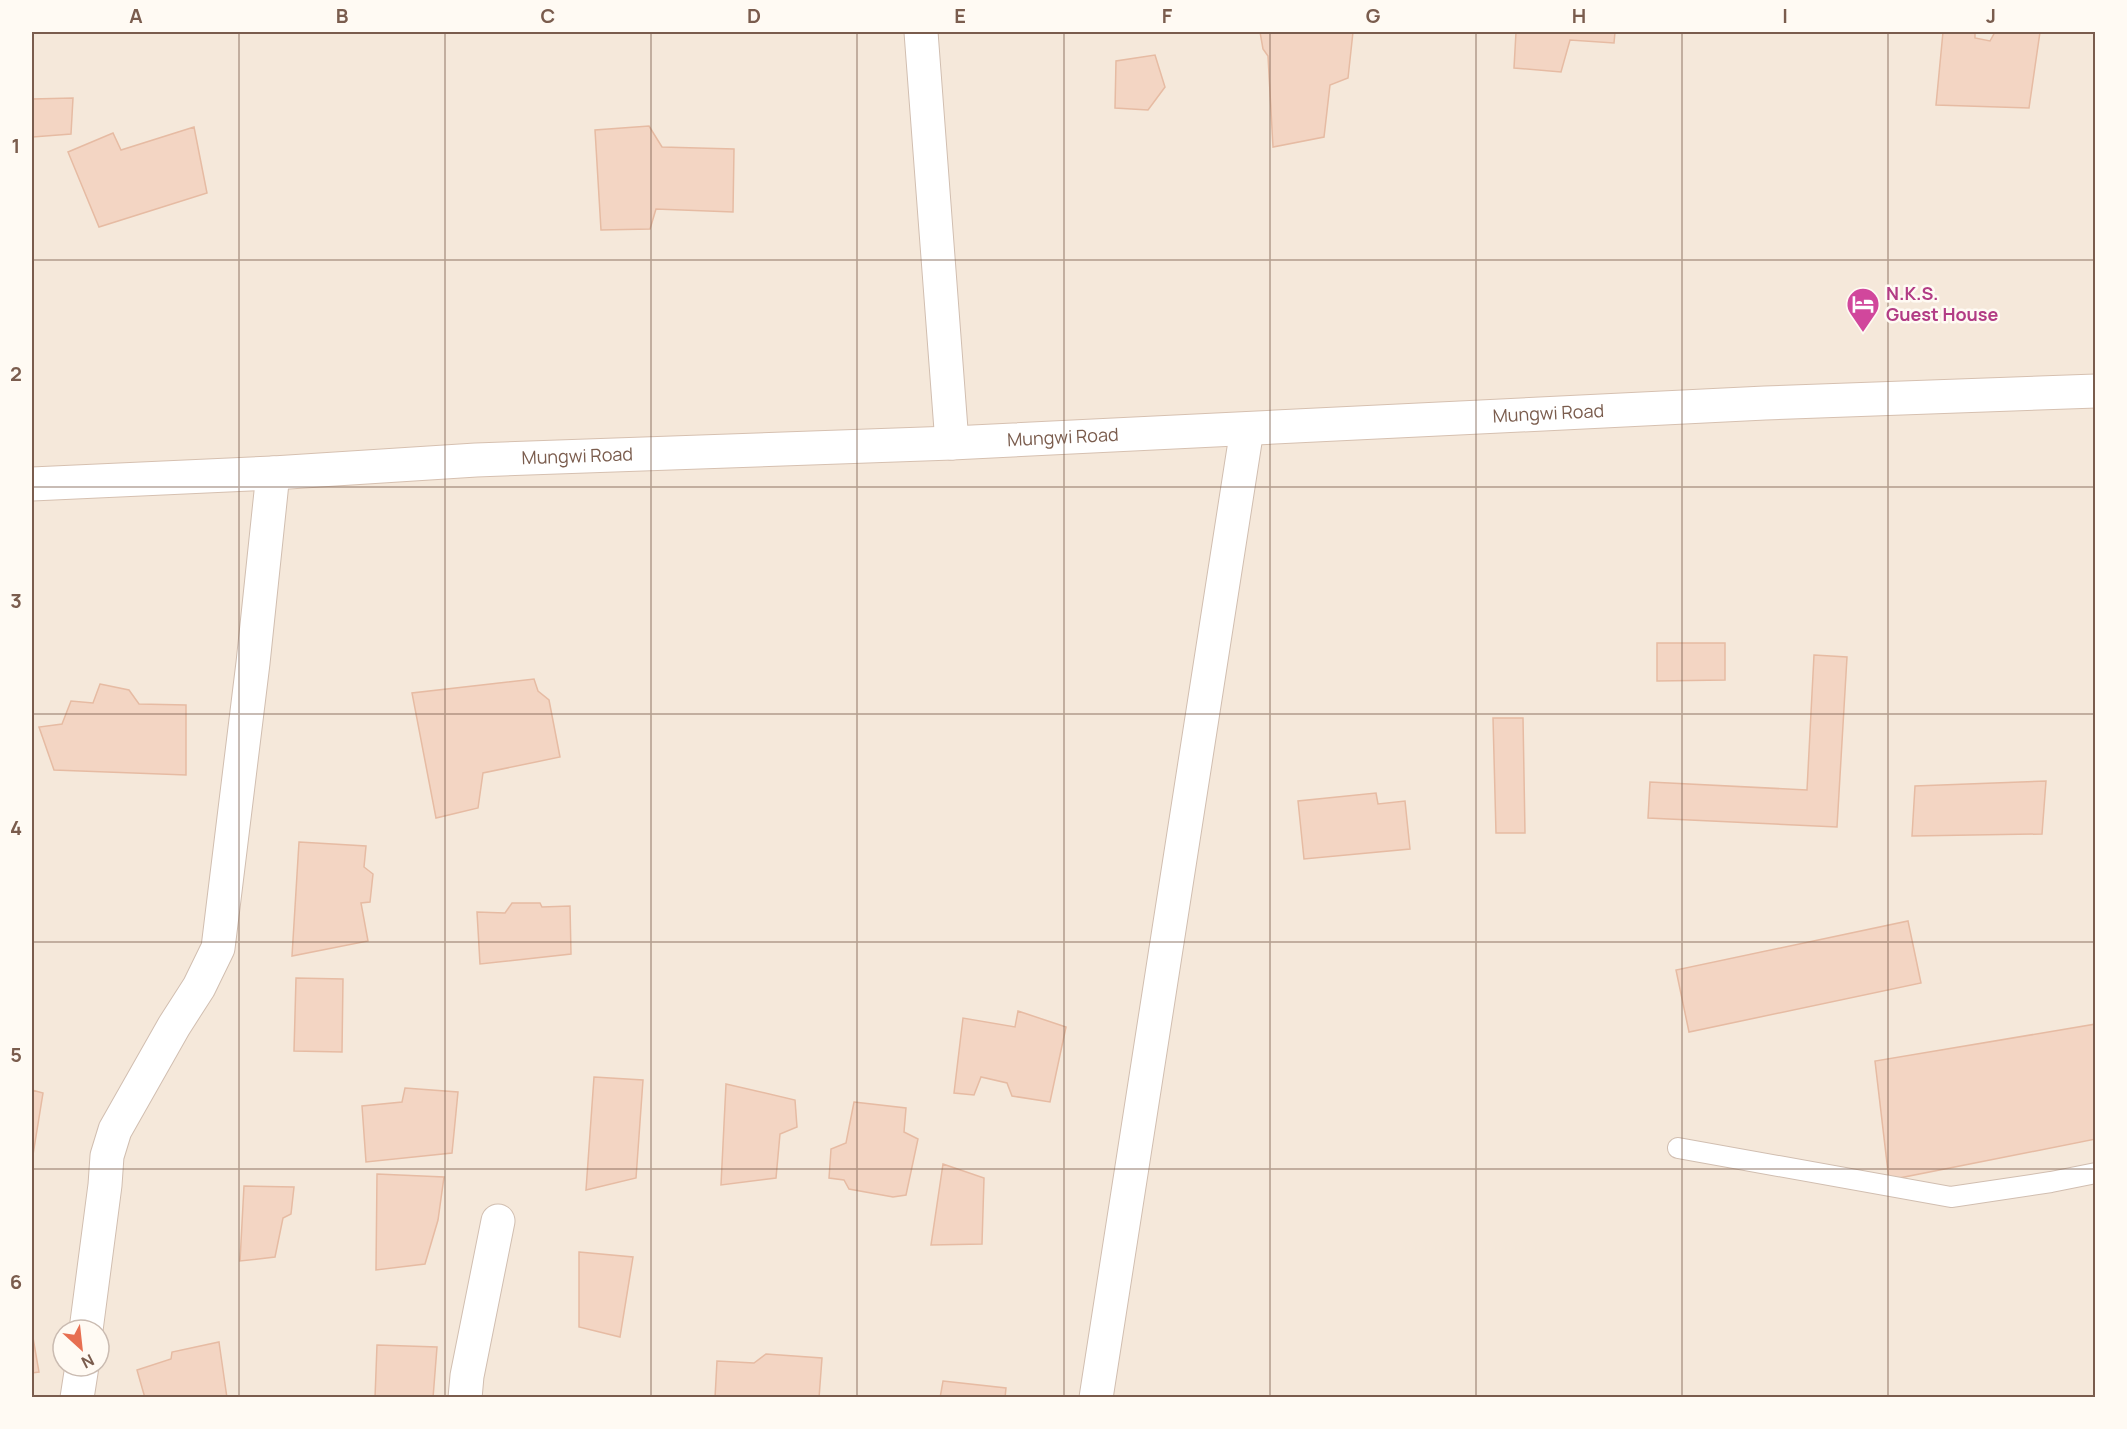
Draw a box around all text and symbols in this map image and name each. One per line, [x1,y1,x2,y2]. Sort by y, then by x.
text: A [129,2,143,29]
text: B [336,2,349,29]
text: C [541,2,555,29]
text: D [747,2,761,29]
text: E [954,2,966,29]
text: F [1162,2,1173,29]
text: G [1366,2,1381,29]
text: H [1572,2,1586,29]
text: I [1782,2,1788,29]
text: J [1986,2,1996,29]
text: 1 [12,132,20,159]
place label: N.K.S. Guest House [1886,281,1999,326]
hotel icon: N.K.S. Guest House [1845,286,1881,333]
text: 2 [10,360,22,387]
street label: Mungwi Road [1492,398,1605,427]
street label: Mungwi Road [1007,422,1119,451]
street label: Mungwi Road [521,441,633,469]
text: 3 [10,587,22,614]
text: 4 [10,814,22,841]
text: 5 [10,1041,22,1068]
text: 6 [10,1268,22,1295]
north arrow [51,1318,111,1378]
text: N [78,1349,98,1374]

